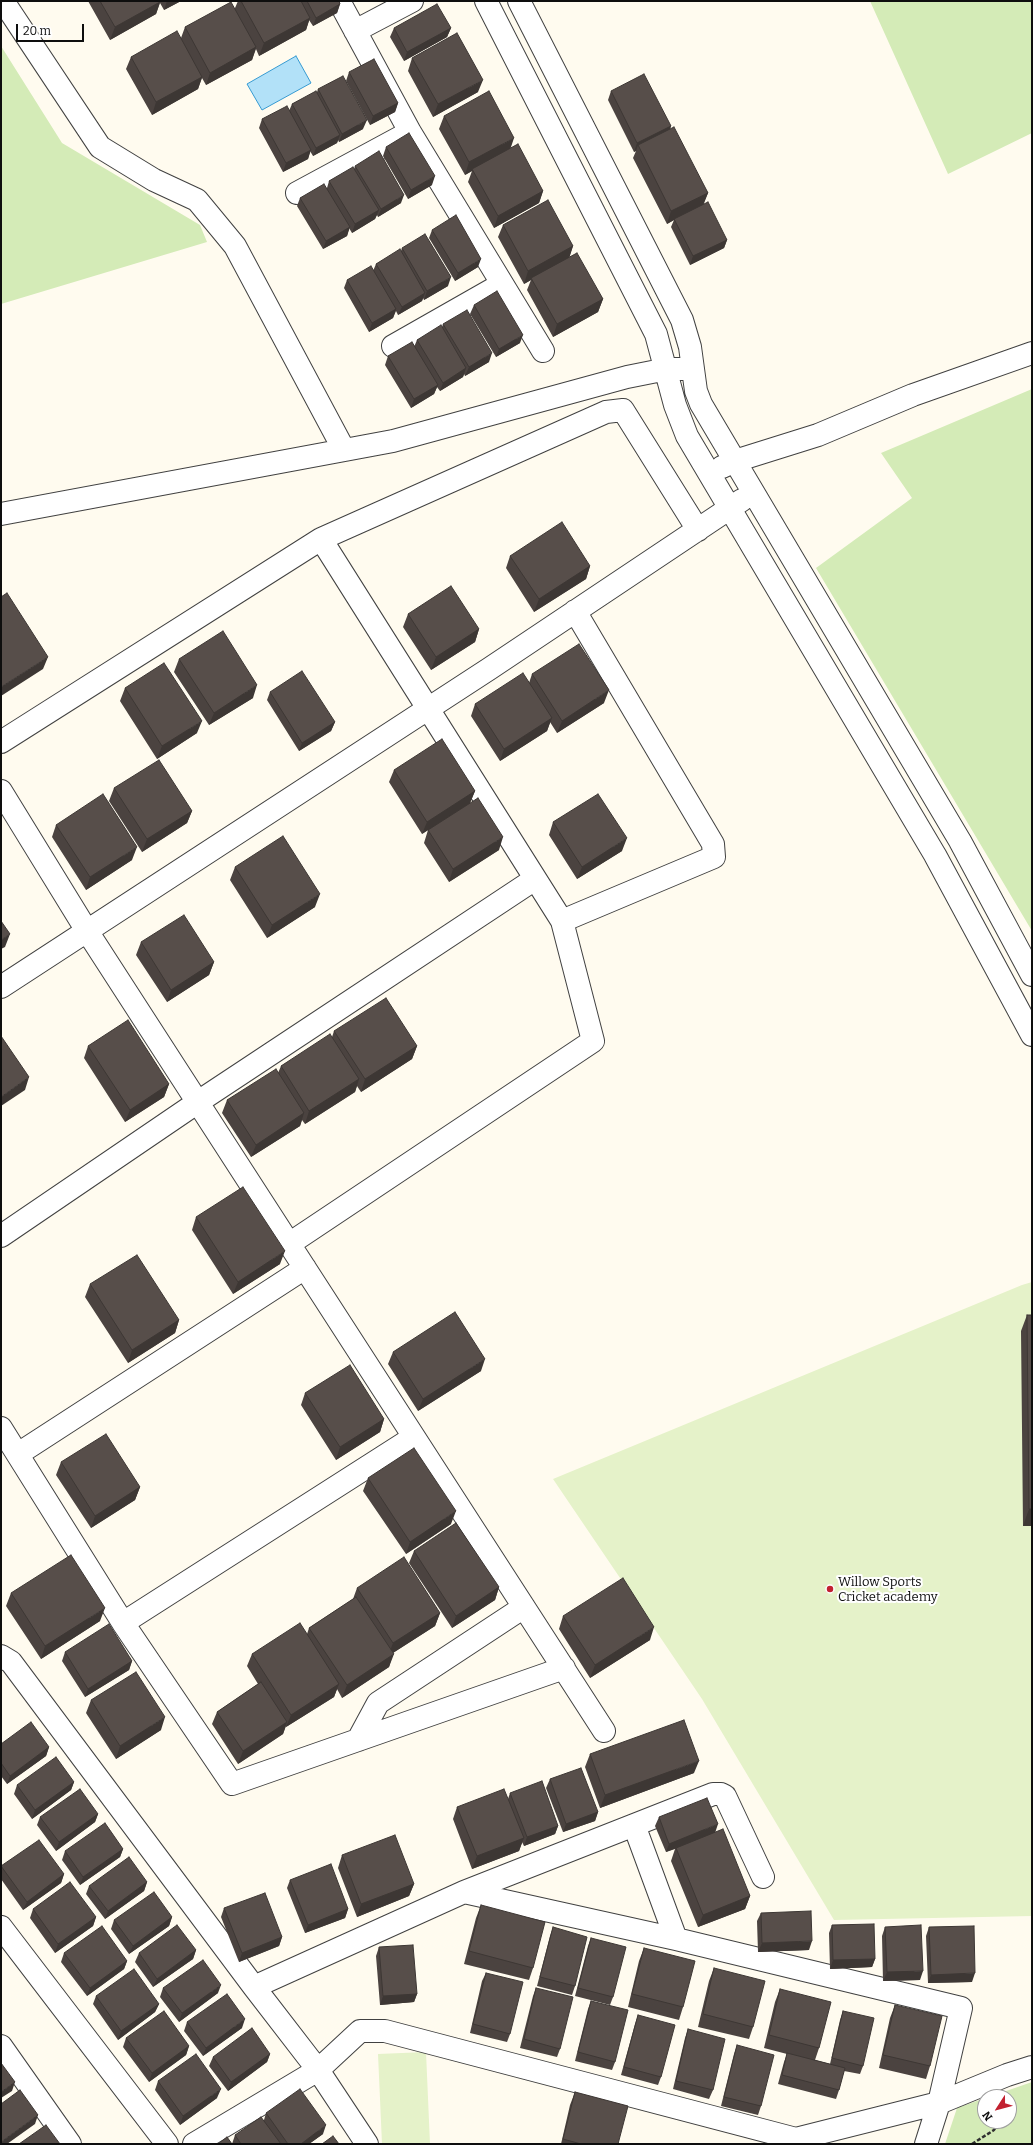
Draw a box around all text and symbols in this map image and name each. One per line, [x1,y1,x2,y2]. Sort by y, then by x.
scale bar [18,16,86,42]
text: 20 m [23,24,51,38]
place label: Willow Sports Cricket academy [838,1574,938,1605]
marker: Willow Sports Cricket academy [825,1584,835,1594]
north arrow [977,2089,1017,2129]
text: N [980,2109,995,2123]

